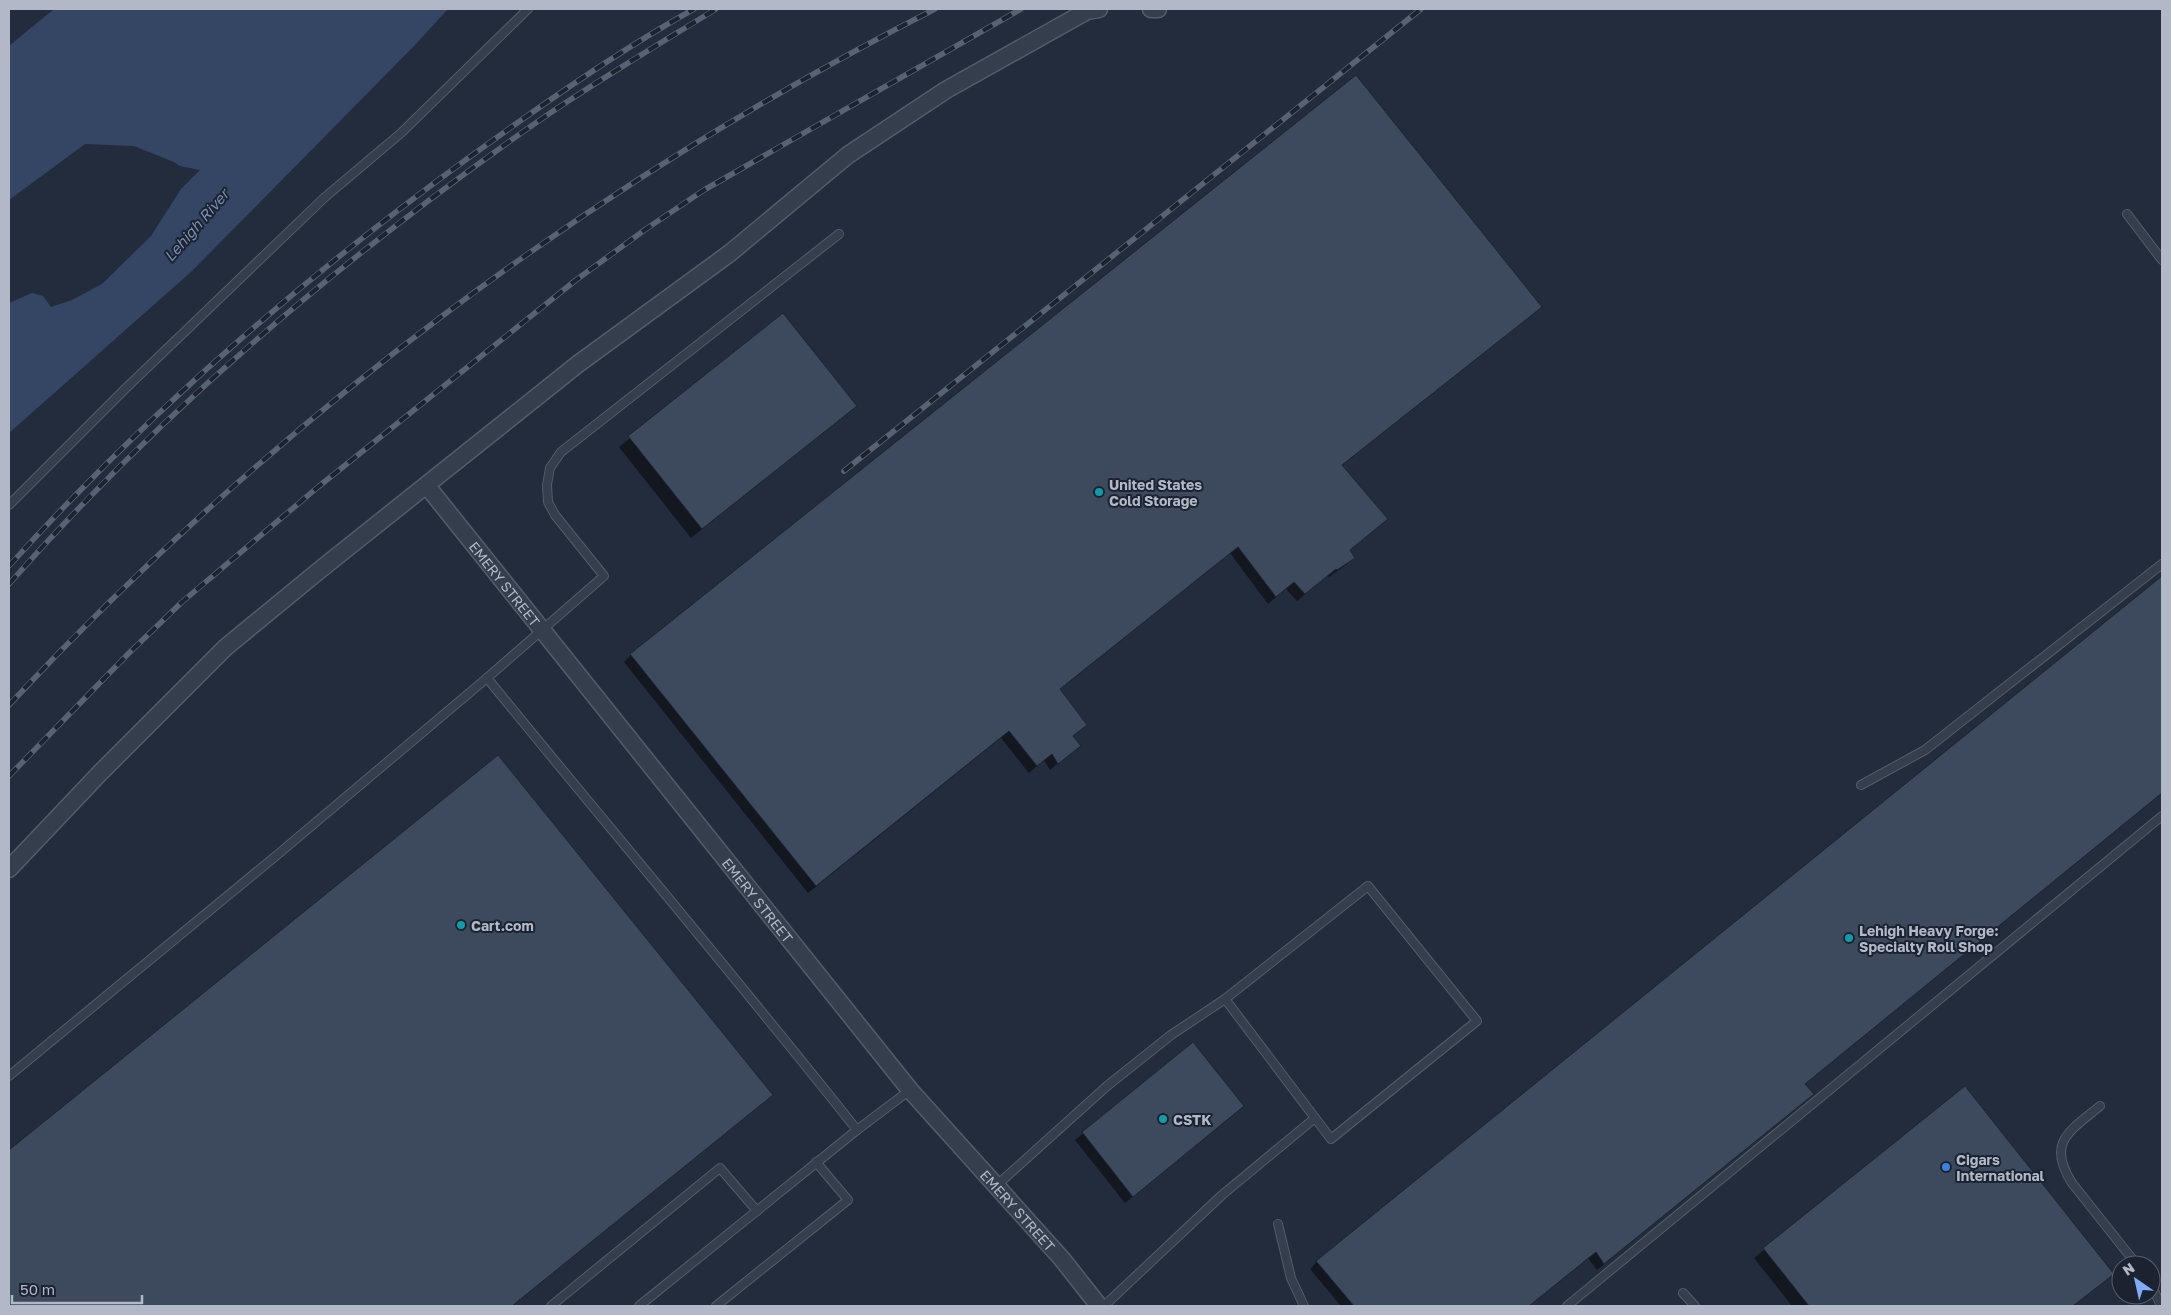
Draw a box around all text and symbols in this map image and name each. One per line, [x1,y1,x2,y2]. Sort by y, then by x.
water label: Lehigh River [160,184,234,265]
place label: United States Cold Storage [1109,476,1202,509]
marker: United States Cold Storage [1093,486,1105,498]
street label: EMERY STREET [466,538,544,630]
street label: EMERY STREET [719,854,797,946]
place label: Cart.com [471,917,534,934]
marker: Cart.com [455,919,467,931]
place label: Lehigh Heavy Forge: Specialty Roll Shop [1859,922,1999,955]
marker: Lehigh Heavy Forge: Specialty Roll Shop [1843,932,1855,944]
place label: CSTK [1173,1111,1211,1128]
marker: CSTK [1157,1113,1169,1125]
place label: Cigars International [1956,1151,2045,1184]
marker: Cigars International [1940,1161,1952,1173]
street label: EMERY STREET [977,1166,1059,1255]
north arrow [2111,1255,2161,1305]
text: N [2119,1259,2138,1279]
scale bar [12,1272,142,1304]
text: 50 m [20,1280,55,1298]

